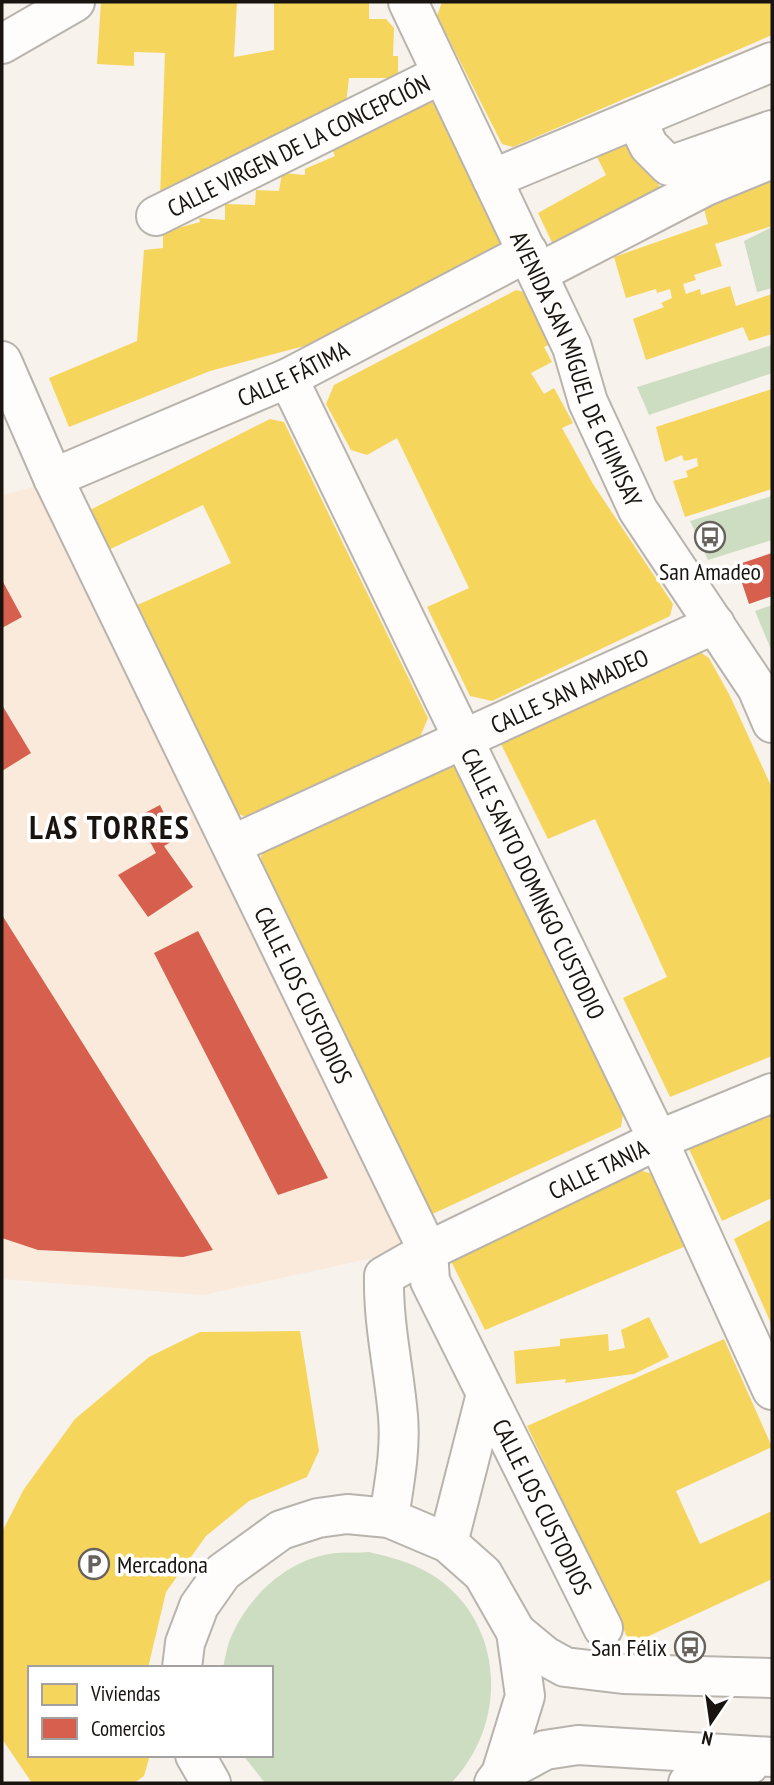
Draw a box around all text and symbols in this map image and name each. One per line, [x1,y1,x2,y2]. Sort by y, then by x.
street label: CALLE VIRGEN DE LA CONCEPCIÓN [162,67,435,223]
street label: AVENIDA SAN MIGUEL DE CHIMISAY [504,226,650,511]
street label: CALLE FÁTIMA [233,333,355,413]
bus stop icon: San Amadeo [693,520,727,554]
place label: San Amadeo [659,556,761,587]
street label: CALLE SAN AMADEO [486,641,653,740]
street label: CALLE SANTO DOMINGO CUSTODIO [455,743,612,1024]
district label: LAS TORRES [29,806,191,848]
street label: CALLE LOS CUSTODIOS [248,901,360,1088]
street label: CALLE TANIA [543,1131,654,1206]
street label: CALLE LOS CUSTODIOS [486,1413,599,1600]
parking icon: Mercadona [77,1547,111,1581]
place label: Mercadona [117,1549,208,1580]
bus stop icon: San Félix [673,1630,707,1664]
place label: San Félix [591,1632,667,1663]
legend [28,1666,273,1757]
text: Viviendas [90,1680,160,1707]
north arrow [676,1687,746,1757]
text: Comercios [91,1715,165,1742]
text: N [699,1726,715,1751]

